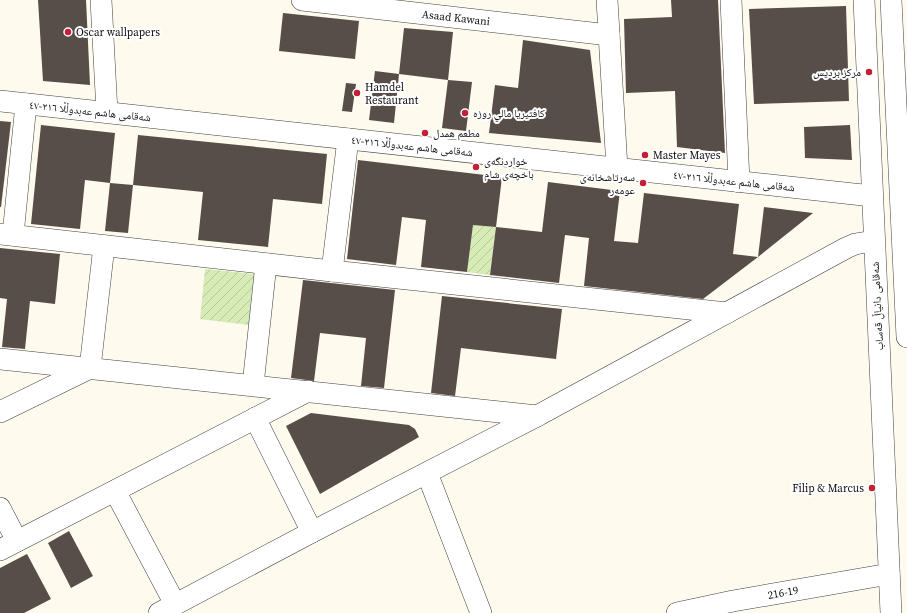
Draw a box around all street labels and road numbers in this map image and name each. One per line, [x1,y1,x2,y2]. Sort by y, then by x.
street label: Asaad Kawani [421,7,491,29]
street label: شەقامی هاشم عەبدوڵڵا ٢١٦-٤٧ [28,97,152,125]
street label: شەقامی هاشم عەبدوڵڵا ٢١٦-٤٧ [350,132,474,160]
street label: شەقامی هاشم عەبدوڵڵا ٢١٦-٤٧ [672,167,796,195]
street label: شەقامی دانیاڵ قەساب [868,261,887,351]
street label: 216-19 [767,583,800,603]

